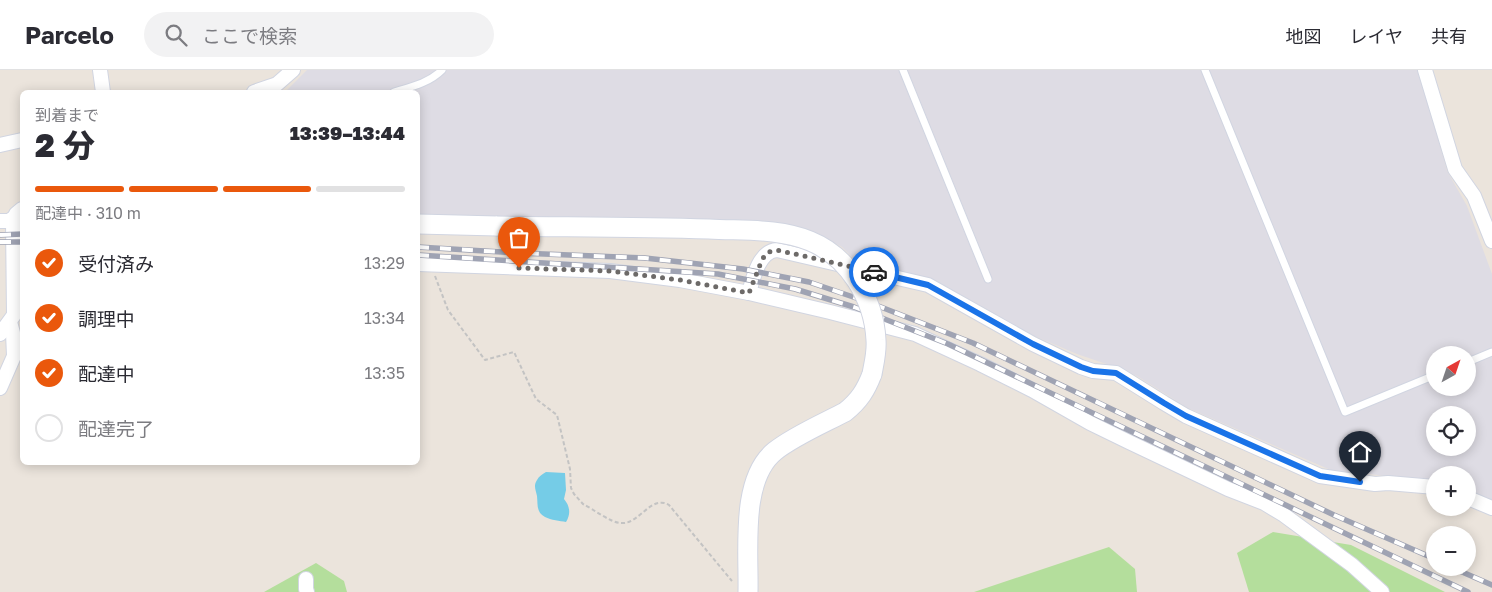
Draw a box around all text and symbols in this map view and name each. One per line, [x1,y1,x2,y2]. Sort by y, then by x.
search box [144,12,494,57]
text: Parcelo [25,20,114,49]
icon: search [162,21,190,49]
text: ここで検索 [202,24,297,47]
text: 地図 [1286,25,1322,47]
text: レイヤ [1350,25,1403,47]
text: 共有 [1431,25,1467,47]
text: 到着まで [35,105,99,125]
text: 13:39–13:44 [290,121,405,144]
text: 2 分 [35,126,95,164]
text: 配達中 · 310 m [35,203,141,223]
pin [498,217,540,268]
icon: bag [505,224,533,252]
courier [849,247,899,297]
icon: check [35,249,63,277]
text: 受付済み [78,252,154,275]
text: 13:29 [364,253,405,273]
icon: car [860,258,888,286]
icon: check [35,304,63,332]
text: 調理中 [78,307,135,330]
text: 13:34 [364,308,405,328]
north arrow [1426,346,1476,396]
map controls [1426,346,1476,576]
icon: check [35,359,63,387]
text: 配達中 [78,362,135,385]
text: 13:35 [364,363,405,383]
button: locate [1426,406,1476,456]
text: 配達完了 [78,417,154,440]
pin [1339,431,1381,482]
icon: home [1346,438,1374,466]
button: + [1426,466,1476,516]
button: − [1426,526,1476,576]

